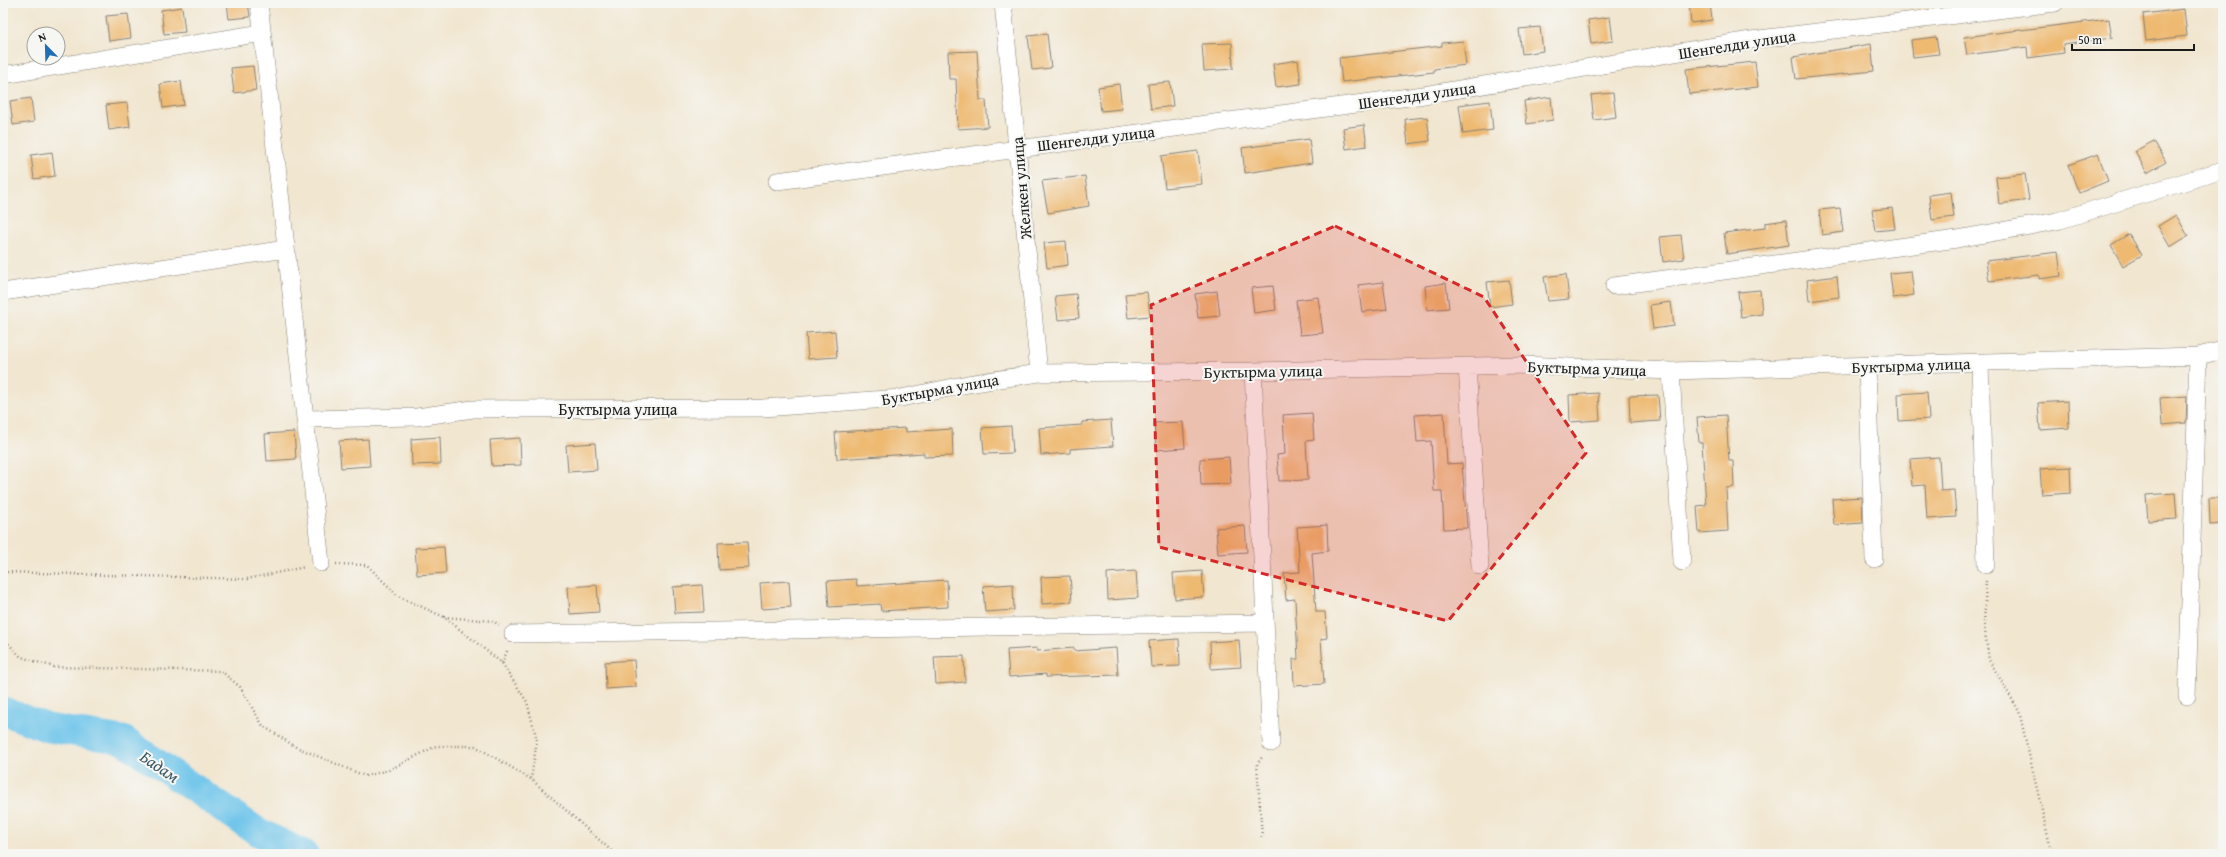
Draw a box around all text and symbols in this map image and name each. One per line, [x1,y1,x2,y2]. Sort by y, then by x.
street label: Шенгелди улица [1677,23,1798,65]
north arrow [26,26,66,66]
scale bar [2072,26,2194,52]
text: N [36,28,49,46]
text: 50 m [2078,31,2102,48]
street label: Шенгелди улица [1357,75,1478,115]
street label: Шенгелди улица [1036,119,1156,157]
street label: Желкен улица [1005,136,1038,241]
street label: Буктырма улица [1851,351,1971,379]
street label: Буктырма улица [1527,354,1647,382]
street label: Буктырма улица [1203,358,1323,384]
street label: Буктырма улица [879,367,1001,411]
street label: Буктырма улица [559,397,678,421]
water label: Бадам [135,744,185,788]

